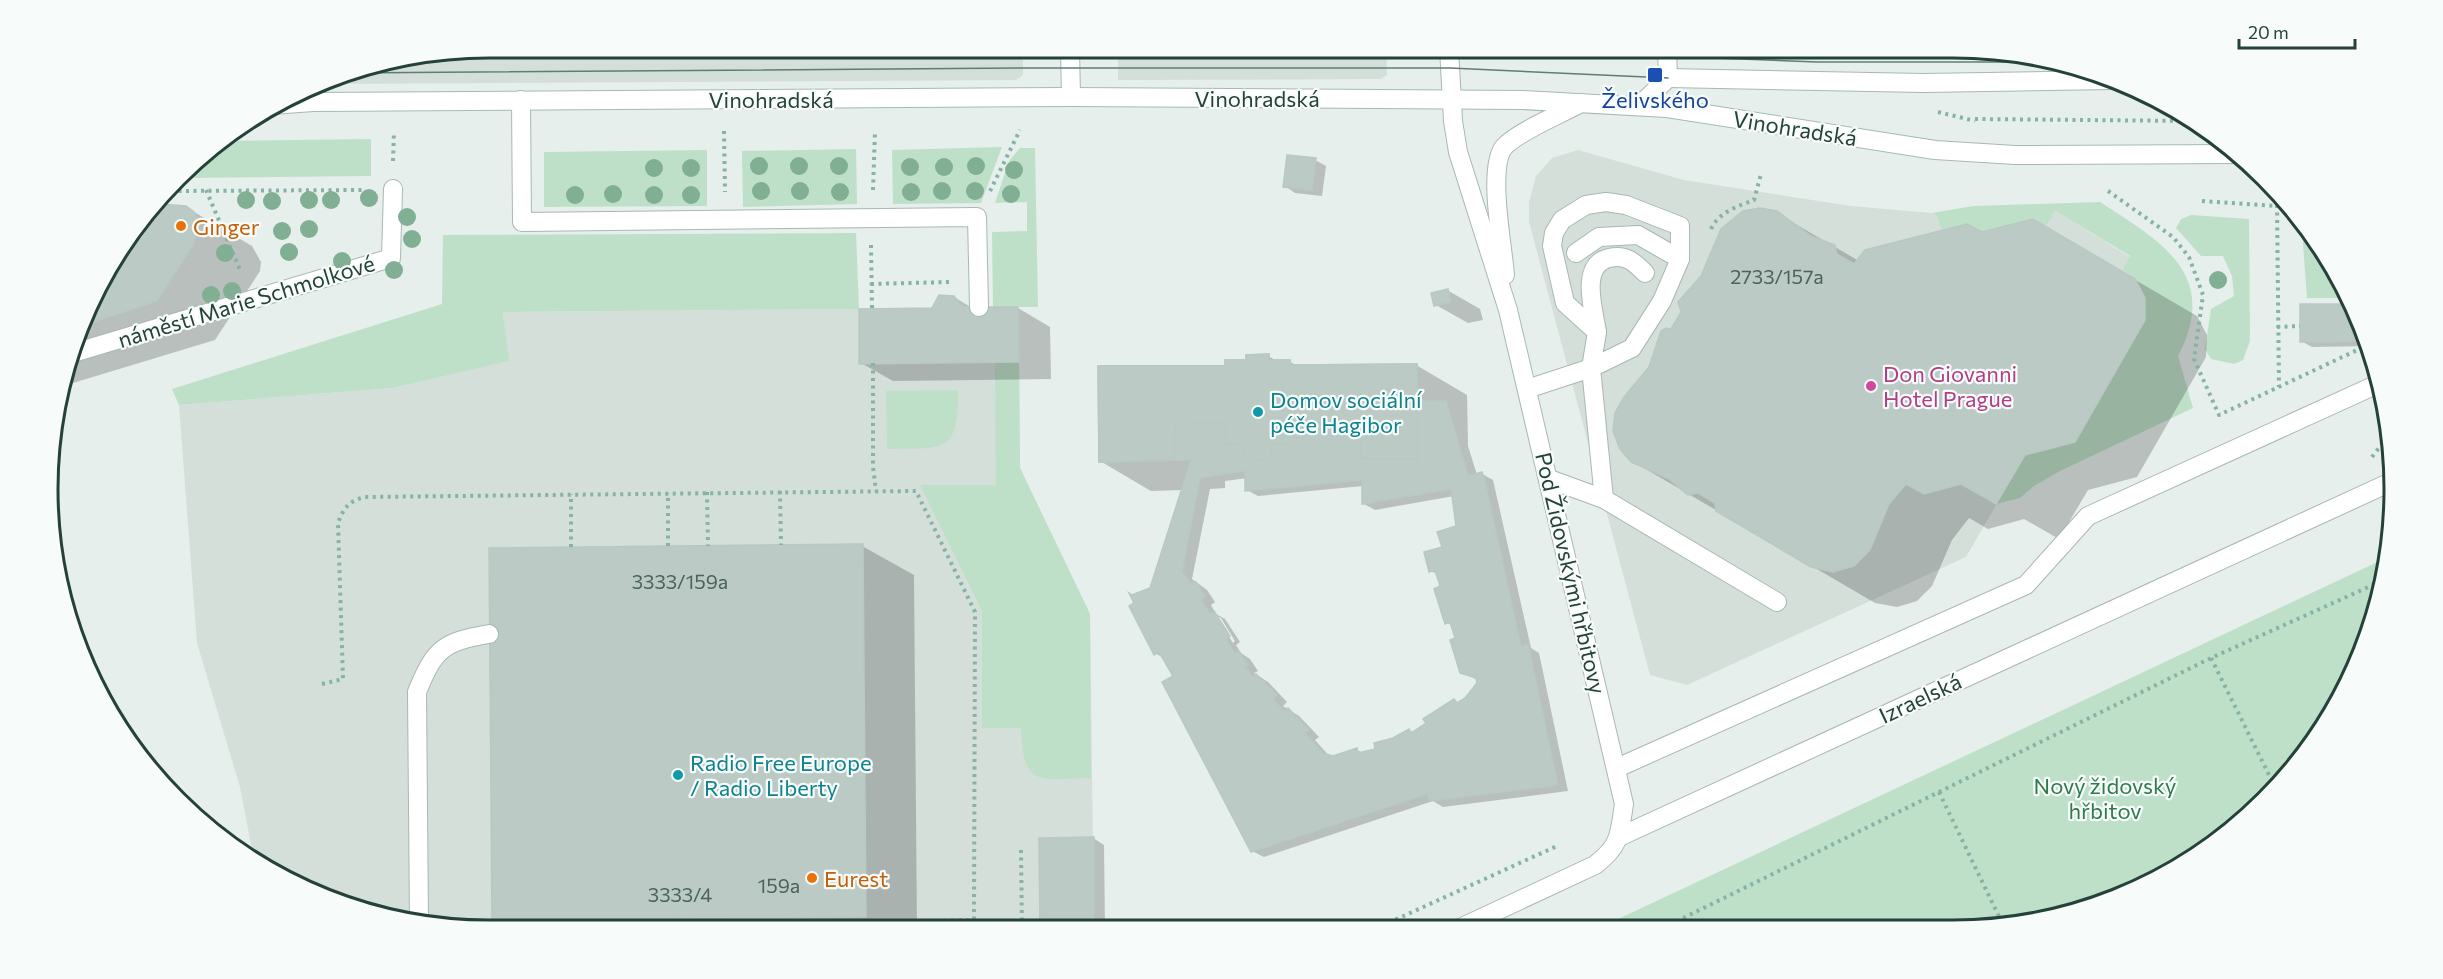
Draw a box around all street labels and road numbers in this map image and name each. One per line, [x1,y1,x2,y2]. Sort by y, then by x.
street label: Vinohradská [1194,85,1320,112]
street label: Vinohradská [708,86,834,113]
street label: Vinohradská [1731,105,1859,151]
street label: náměstí Marie Schmolkové [114,249,378,353]
street label: Pod Židovskými hřbitovy [1530,449,1612,697]
street label: Izraelská [1875,667,1965,729]

